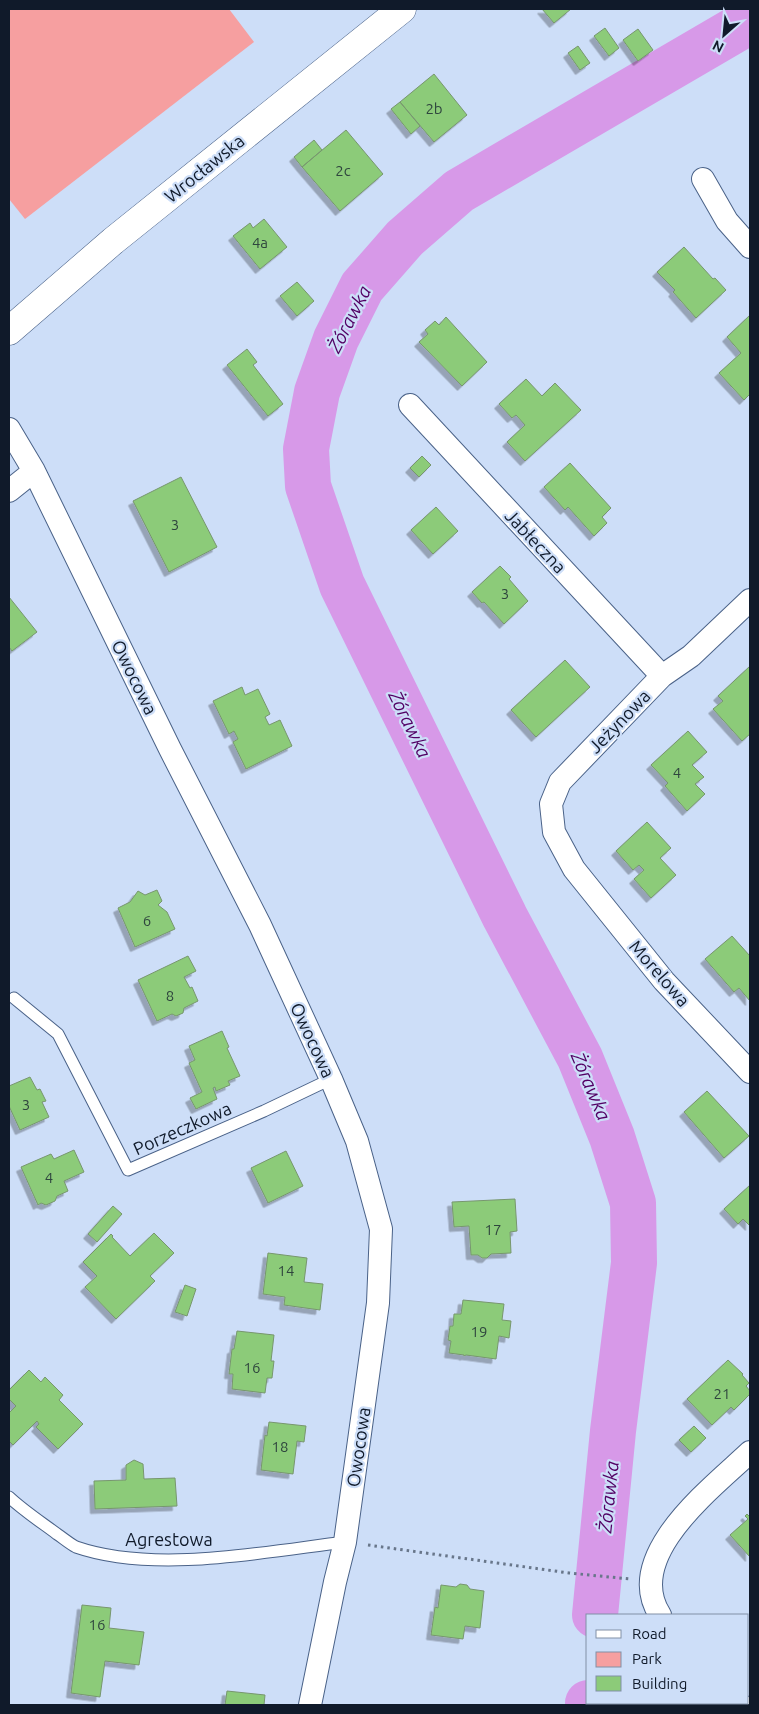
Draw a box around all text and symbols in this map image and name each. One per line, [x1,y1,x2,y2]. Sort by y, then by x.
north arrow [699,10,749,60]
text: N [710,37,726,56]
house number: 2b [425,100,443,117]
street label: Wrocławska [160,130,248,206]
house number: 2c [335,162,351,179]
house number: 4a [252,234,268,251]
water label: Żórawka [322,282,375,357]
street label: Jabłeczna [502,505,570,577]
house number: 3 [171,516,179,533]
house number: 3 [501,585,509,602]
street label: Owocowa [108,636,162,718]
street label: Jeżynowa [584,685,654,757]
water label: Żórawka [384,686,436,761]
house number: 4 [673,764,681,781]
house number: 6 [143,912,151,929]
street label: Morelowa [626,936,694,1010]
house number: 8 [166,987,174,1004]
street label: Owocowa [287,999,339,1081]
water label: Żórawka [566,1048,615,1124]
house number: 3 [22,1096,30,1113]
street label: Porzeczkowa [130,1097,234,1159]
house number: 4 [45,1169,53,1186]
house number: 17 [485,1221,501,1238]
house number: 14 [278,1262,294,1279]
house number: 19 [471,1323,487,1340]
house number: 16 [244,1359,260,1376]
house number: 21 [714,1385,730,1402]
street label: Owocowa [342,1406,374,1488]
house number: 18 [272,1438,288,1455]
water label: Żórawka [593,1460,623,1535]
street label: Agrestowa [125,1529,213,1549]
legend [586,1614,749,1704]
house number: 16 [89,1616,105,1633]
text: Road [632,1625,667,1642]
text: Park [632,1650,662,1667]
text: Building [632,1675,687,1692]

